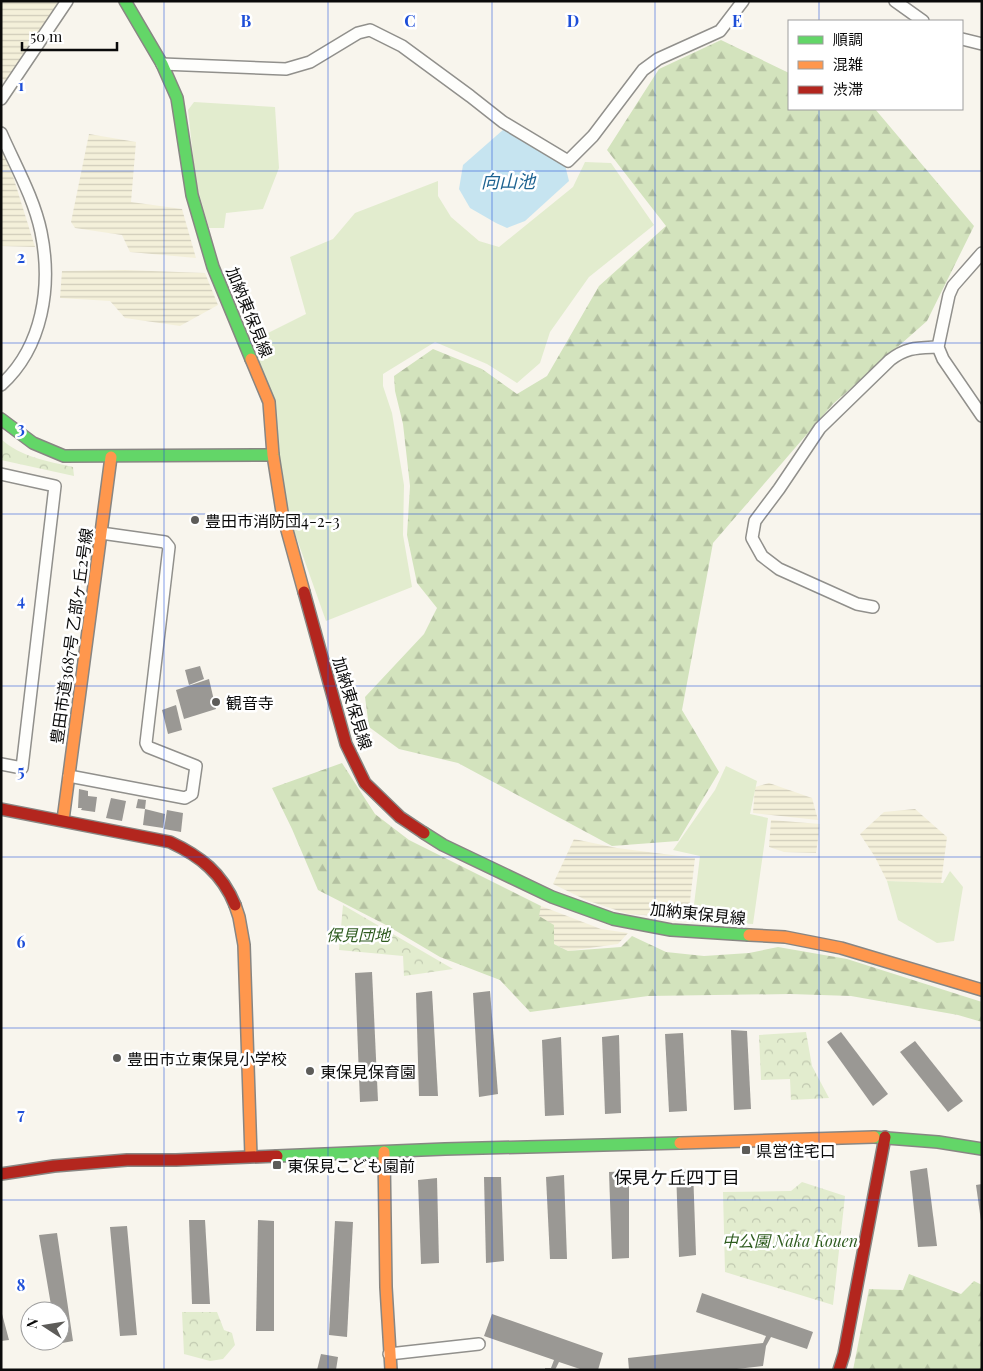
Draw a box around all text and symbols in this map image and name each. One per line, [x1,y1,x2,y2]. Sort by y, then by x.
text: B [241,10,252,31]
text: C [404,10,416,31]
text: D [567,10,579,31]
text: E [732,10,742,31]
scale bar [22,20,118,52]
legend [788,20,963,110]
text: 50 m [30,26,63,46]
text: 順調 [833,29,863,49]
text: 混雑 [833,54,863,74]
text: 1 [18,74,24,95]
text: 渋滞 [833,79,863,99]
water label: 向山池 [481,169,537,193]
text: 2 [17,246,25,267]
street label: 加納東保見線 [222,264,278,360]
text: 3 [17,417,25,438]
place label: 豊田市消防団4-2-3 [205,510,340,531]
marker: 豊田市消防団4-2-3 [189,514,201,526]
street label: 豊田市道3687号 乙部ヶ丘2号線 [45,527,97,745]
text: 4 [17,589,25,610]
street label: 加納東保見線 [329,654,377,752]
place label: 観音寺 [226,692,274,713]
marker: 観音寺 [210,696,222,708]
text: 5 [17,760,25,781]
street label: 加納東保見線 [649,898,747,928]
park label: 保見団地 [326,924,392,945]
text: 6 [17,931,26,952]
place label: 豊田市立東保見小学校 [127,1048,287,1069]
marker: 豊田市立東保見小学校 [111,1052,123,1064]
place label: 東保見保育園 [320,1061,416,1082]
marker: 東保見保育園 [304,1065,316,1077]
text: 7 [17,1103,25,1124]
place label: 県営住宅口 [756,1140,836,1161]
marker: 県営住宅口 [740,1144,752,1156]
place label: 東保見こども園前 [287,1155,415,1176]
marker: 東保見こども園前 [271,1159,283,1171]
district label: 保見ケ丘四丁目 [614,1165,740,1189]
park label: 中公園 Naka Kouen [722,1230,858,1251]
text: 8 [17,1274,26,1295]
north arrow [20,1301,70,1351]
text: N [21,1316,42,1330]

